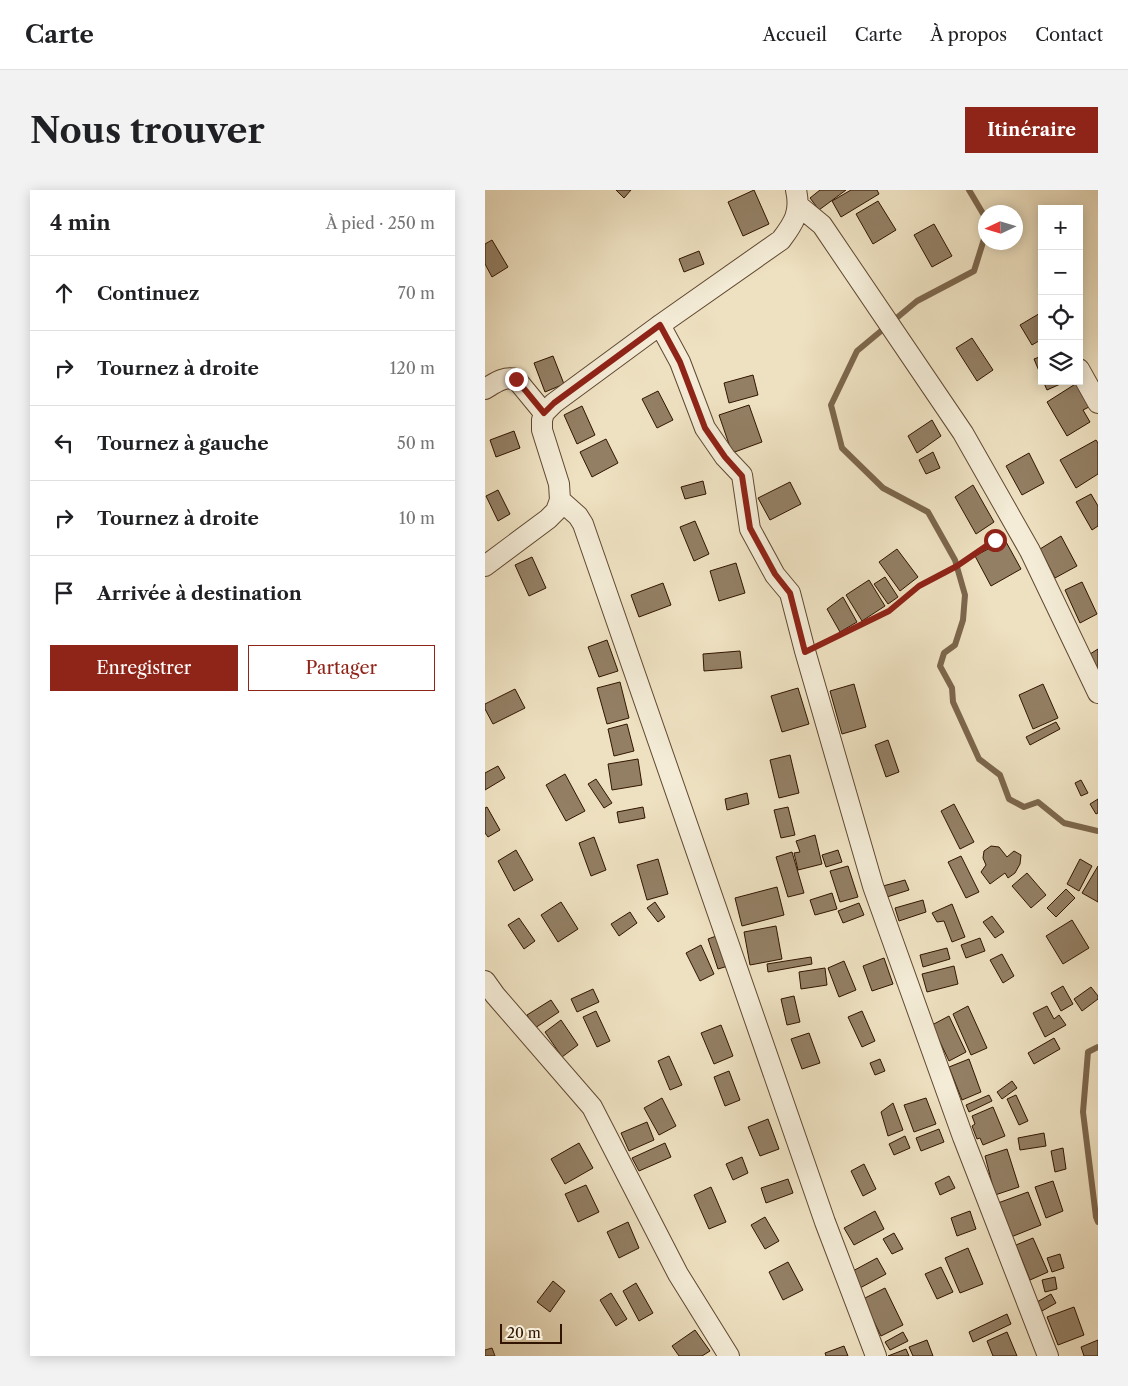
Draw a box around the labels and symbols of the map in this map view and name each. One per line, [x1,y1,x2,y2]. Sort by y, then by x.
north arrow [978,205,1023,250]
route end [505,368,528,391]
route start [984,529,1007,552]
scale bar [500,1321,563,1344]

